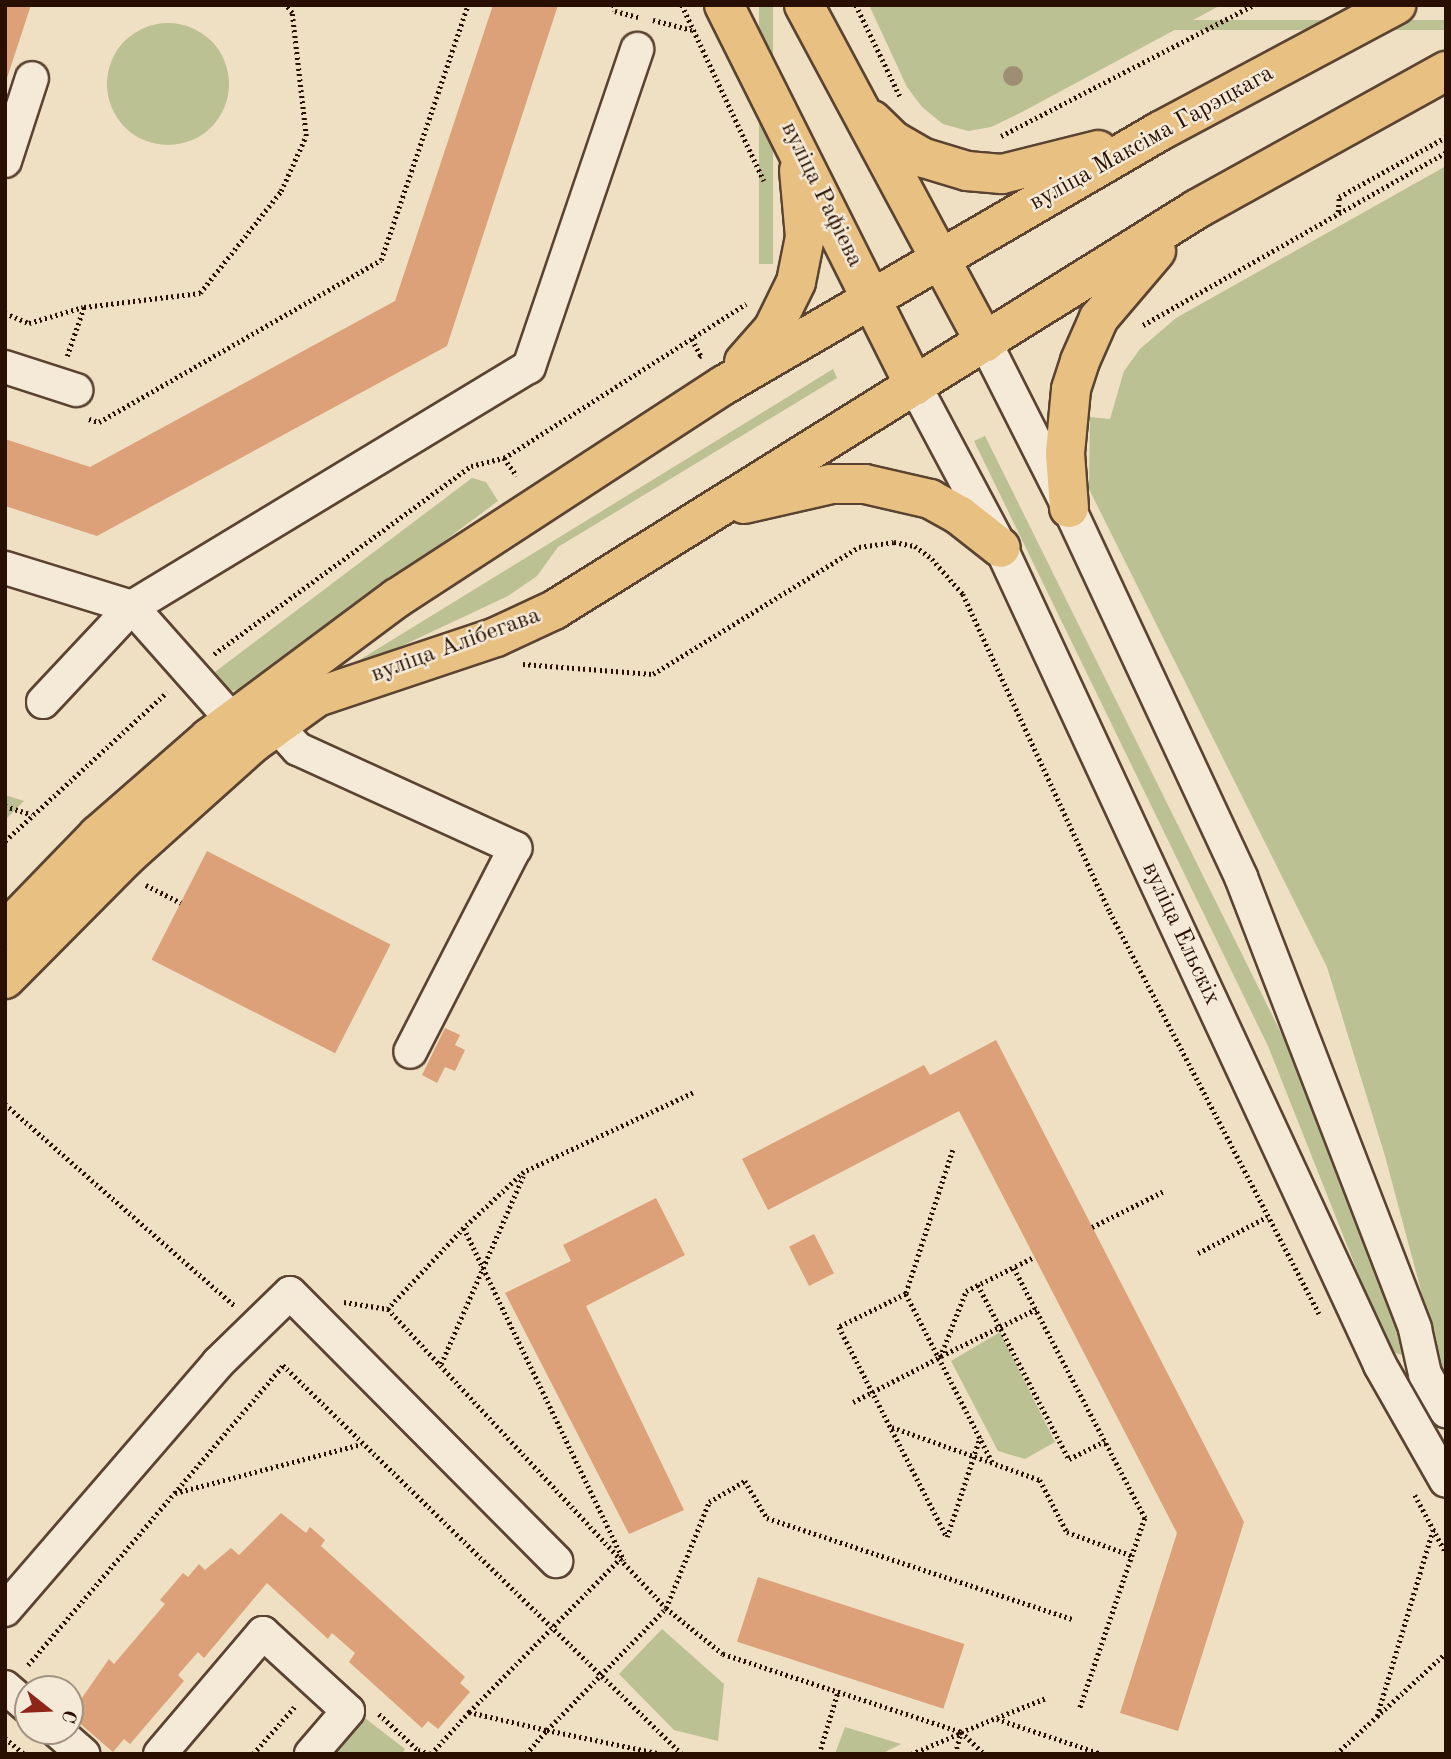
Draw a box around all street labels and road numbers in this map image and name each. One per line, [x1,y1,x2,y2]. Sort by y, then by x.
street label: вуліца Максіма Гарэцкага [1025,60,1279,218]
street label: вуліца Рафіева [773,118,869,272]
street label: вуліца Алібегава [367,602,545,690]
street label: вуліца Ельскіх [1134,858,1226,1010]

